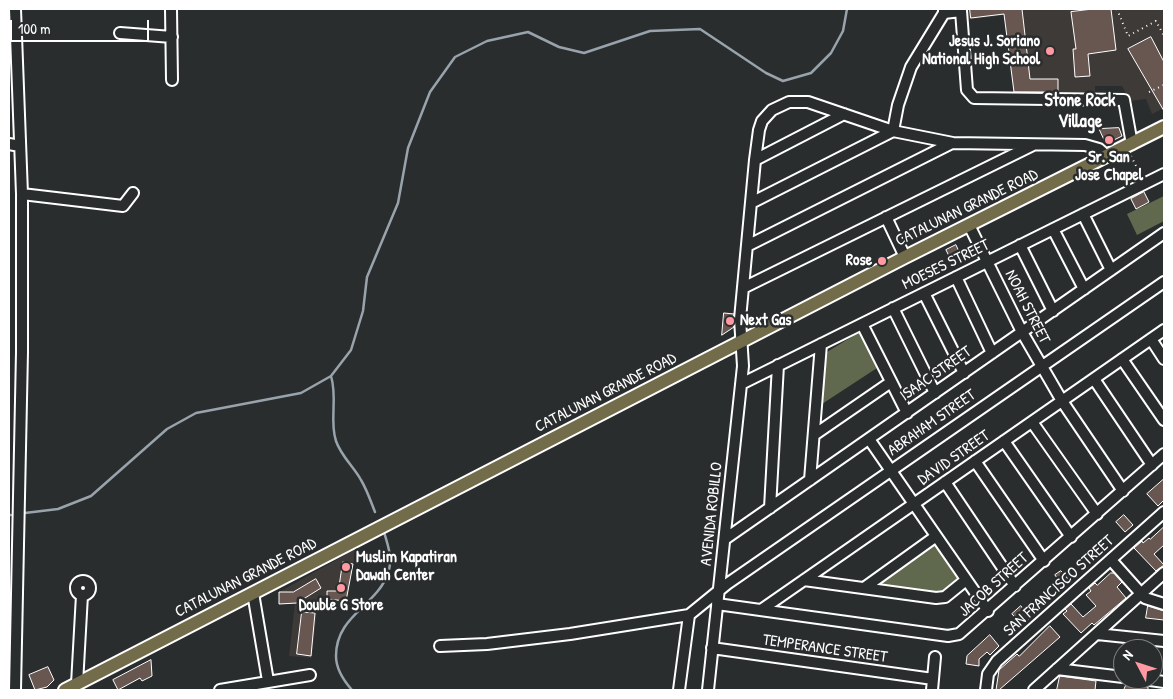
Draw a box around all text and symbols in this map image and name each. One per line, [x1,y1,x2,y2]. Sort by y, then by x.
scale bar [12,10,151,42]
text: 100 m [18,18,51,39]
place label: Jesus J. Soriano National High School [922,32,1040,70]
marker: Jesus J. Soriano National High School [1044,45,1056,57]
district label: Stone Rock Village [1044,90,1116,132]
marker: Sr. San Jose Chapel [1103,134,1115,146]
place label: Sr. San Jose Chapel [1075,148,1143,186]
street label: CATALUNAN GRANDE ROAD [893,165,1041,251]
street label: MOESES STREET [899,236,993,294]
place label: Rose [846,251,872,271]
marker: Rose [876,255,888,267]
street label: NOAH STREET [1000,267,1054,347]
place label: Next Gas [740,311,791,331]
marker: Next Gas [724,315,736,327]
street label: ISAAC STREET [897,342,975,406]
street label: CATALUNAN GRANDE ROAD [532,349,680,437]
street label: ABRAHAM STREET [884,386,980,460]
street label: DAVID STREET [914,426,994,490]
street label: AVENIDA ROBILLO [697,461,727,567]
street label: SAN FRANCISCO STREET [1000,531,1118,641]
street label: CATALUNAN GRANDE ROAD [172,534,320,622]
place label: Muslim Kapatiran Dawah Center [356,548,457,586]
street label: JACOB STREET [955,549,1033,621]
marker: Muslim Kapatiran Dawah Center [340,561,352,573]
marker: Double G Store [335,582,347,594]
place label: Double G Store [299,596,383,616]
street label: TEMPERANCE STREET [761,631,889,667]
north arrow [1113,639,1163,689]
text: N [1117,646,1137,664]

